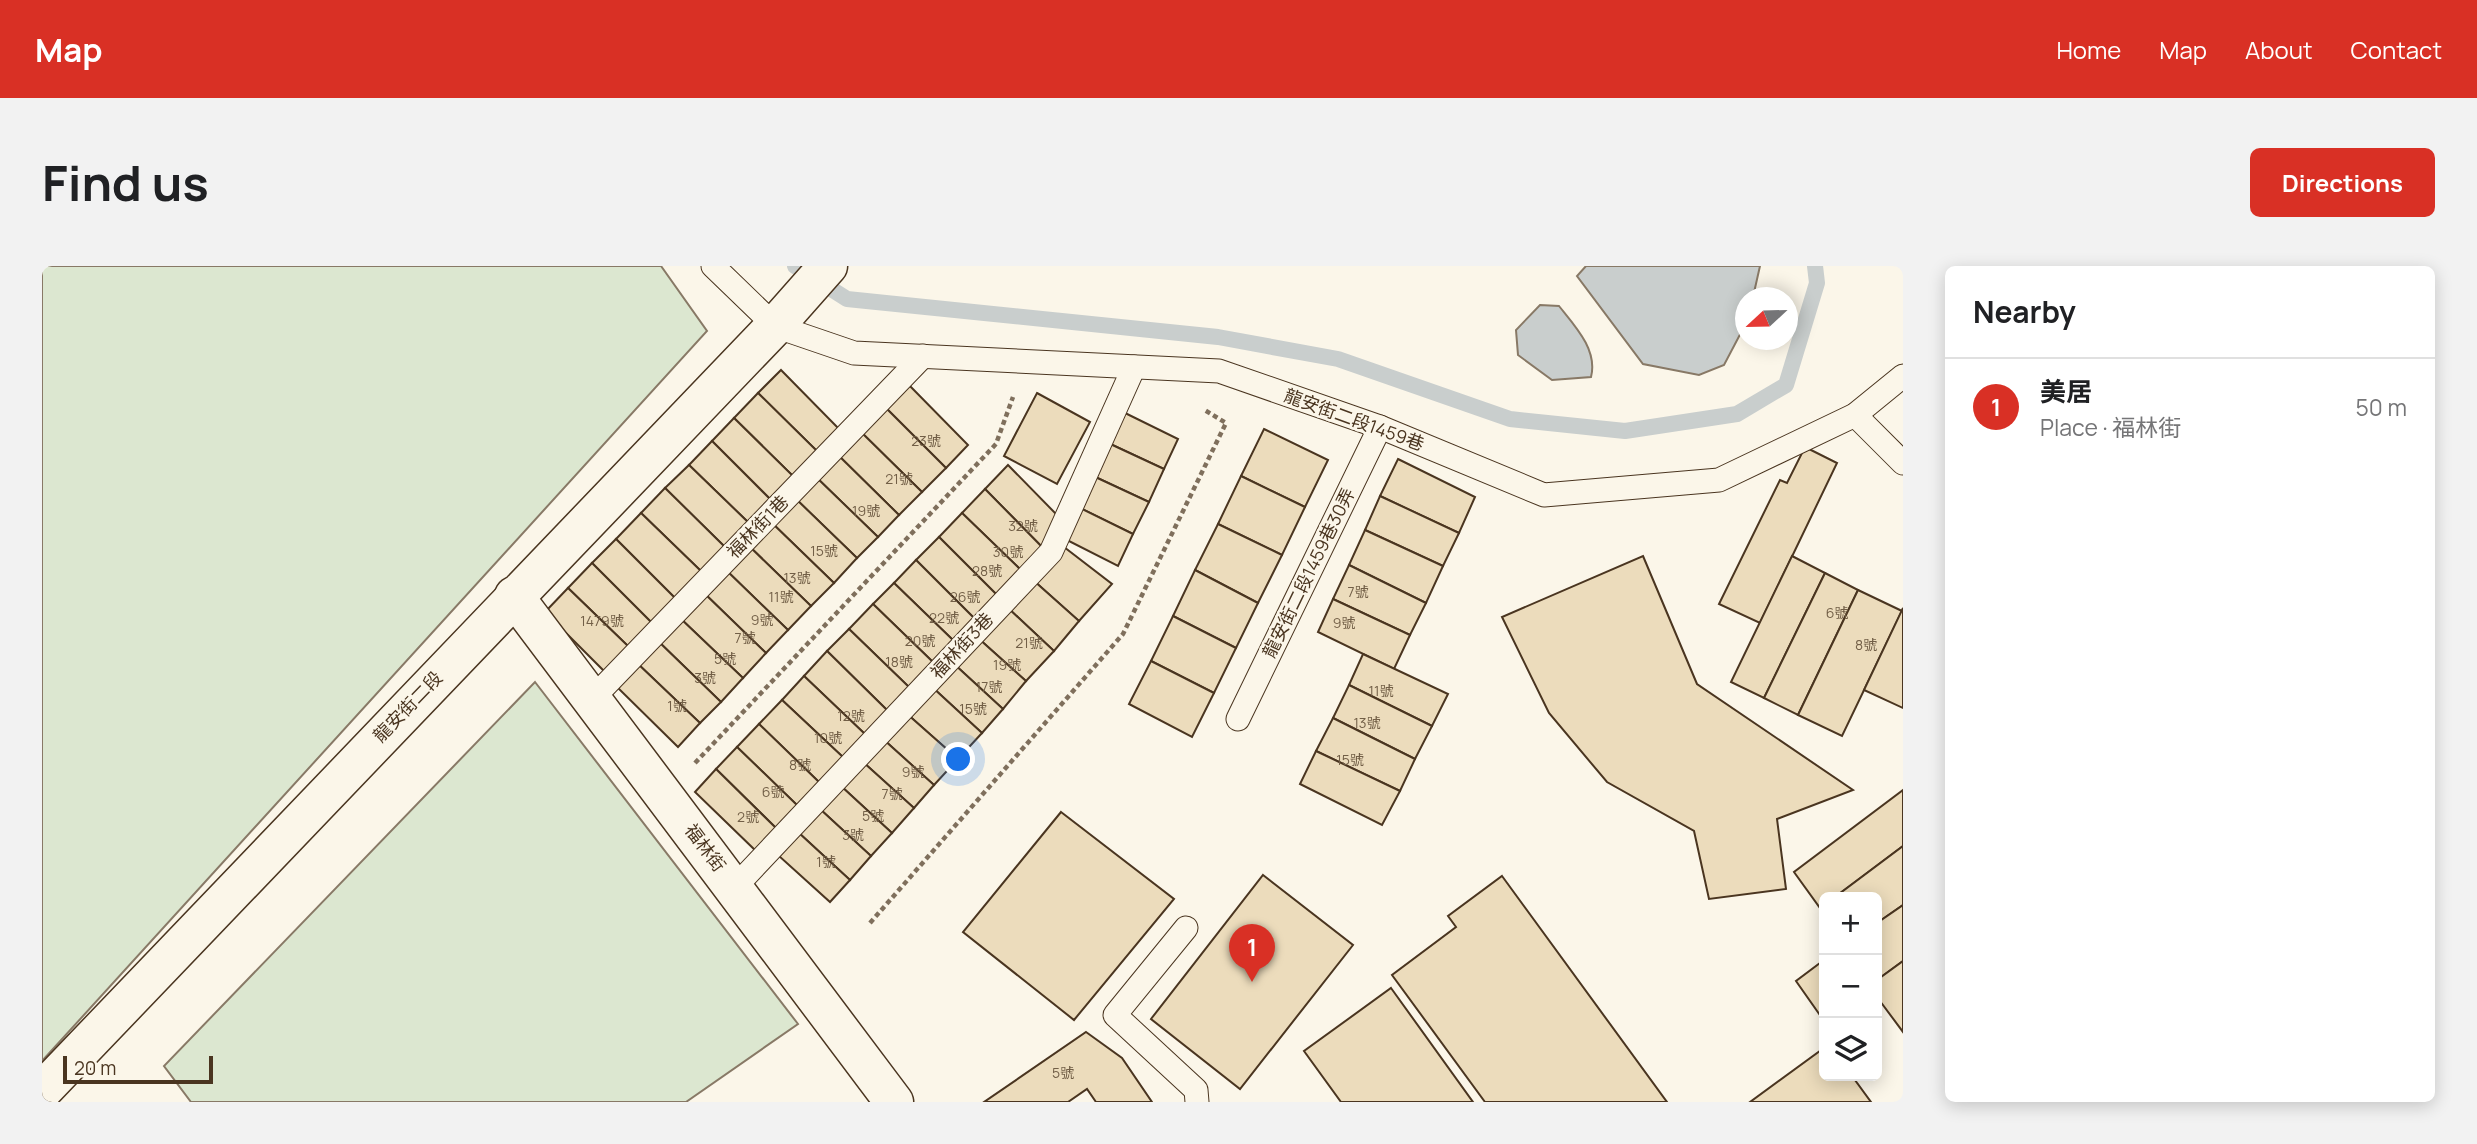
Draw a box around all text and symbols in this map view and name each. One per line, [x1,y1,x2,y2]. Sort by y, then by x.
text: Map [35,27,103,72]
text: Home [2056,33,2121,66]
text: Map [2159,33,2207,66]
text: About [2245,33,2313,66]
text: Contact [2351,33,2442,66]
button: Directions [2250,148,2435,217]
text: Find us [42,149,209,216]
north arrow [1735,287,1798,350]
text: Nearby [1973,291,2076,332]
text: 美居 [2040,373,2092,409]
street label: 龍安街二段1459巷 [1281,383,1428,456]
text: 1 [1991,391,2001,423]
text: 50 m [2356,391,2407,423]
text: Place · 福林街 [2040,411,2181,443]
house number: 23號 [911,431,941,450]
house number: 21號 [885,469,913,488]
street label: 龍安街二段1459巷30弄 [1257,484,1360,661]
street label: 福林街1巷 [721,490,793,563]
house number: 19號 [852,501,880,520]
house number: 32號 [1008,516,1038,535]
house number: 15號 [810,541,838,560]
house number: 30號 [993,542,1023,561]
house number: 28號 [972,561,1002,580]
house number: 13號 [783,568,811,587]
house number: 7號 [1347,582,1369,601]
house number: 11號 [769,587,793,606]
house number: 26號 [950,587,980,606]
house number: 6號 [1826,603,1848,622]
street label: 福林街3巷 [925,607,998,683]
house number: 22號 [929,608,959,627]
house number: 9號 [751,610,773,629]
house number: 1479號 [580,611,624,630]
house number: 9號 [1333,613,1355,632]
house number: 7號 [734,628,756,647]
house number: 20號 [905,631,935,650]
house number: 21號 [1015,633,1043,652]
house number: 8號 [1855,635,1877,654]
house number: 5號 [714,649,736,668]
house number: 18號 [885,652,913,671]
house number: 19號 [993,655,1021,674]
street label: 龍安街二段 [367,666,447,747]
house number: 3號 [694,668,716,687]
house number: 17號 [976,677,1002,696]
house number: 11號 [1369,681,1393,700]
house number: 1號 [667,696,687,715]
house number: 15號 [959,699,987,718]
house number: 12號 [837,706,865,725]
house number: 13號 [1353,713,1381,732]
house number: 10號 [814,728,842,747]
your location [941,742,975,776]
house number: 15號 [1336,750,1364,769]
house number: 8號 [789,755,811,774]
house number: 9號 [902,762,924,781]
house number: 6號 [762,782,784,801]
house number: 7號 [881,784,903,803]
house number: 5號 [862,806,884,825]
house number: 2號 [737,807,759,826]
street label: 福林街 [680,819,732,876]
house number: 3號 [842,825,864,844]
house number: 1號 [816,852,836,871]
map controls [1819,892,1882,1081]
button: + [1819,892,1882,955]
pin: 1 [1229,924,1275,982]
button: − [1819,955,1882,1018]
button: layers [1819,1018,1882,1081]
scale bar [63,1053,214,1085]
text: 20 m [74,1055,116,1081]
house number: 5號 [1052,1063,1074,1082]

